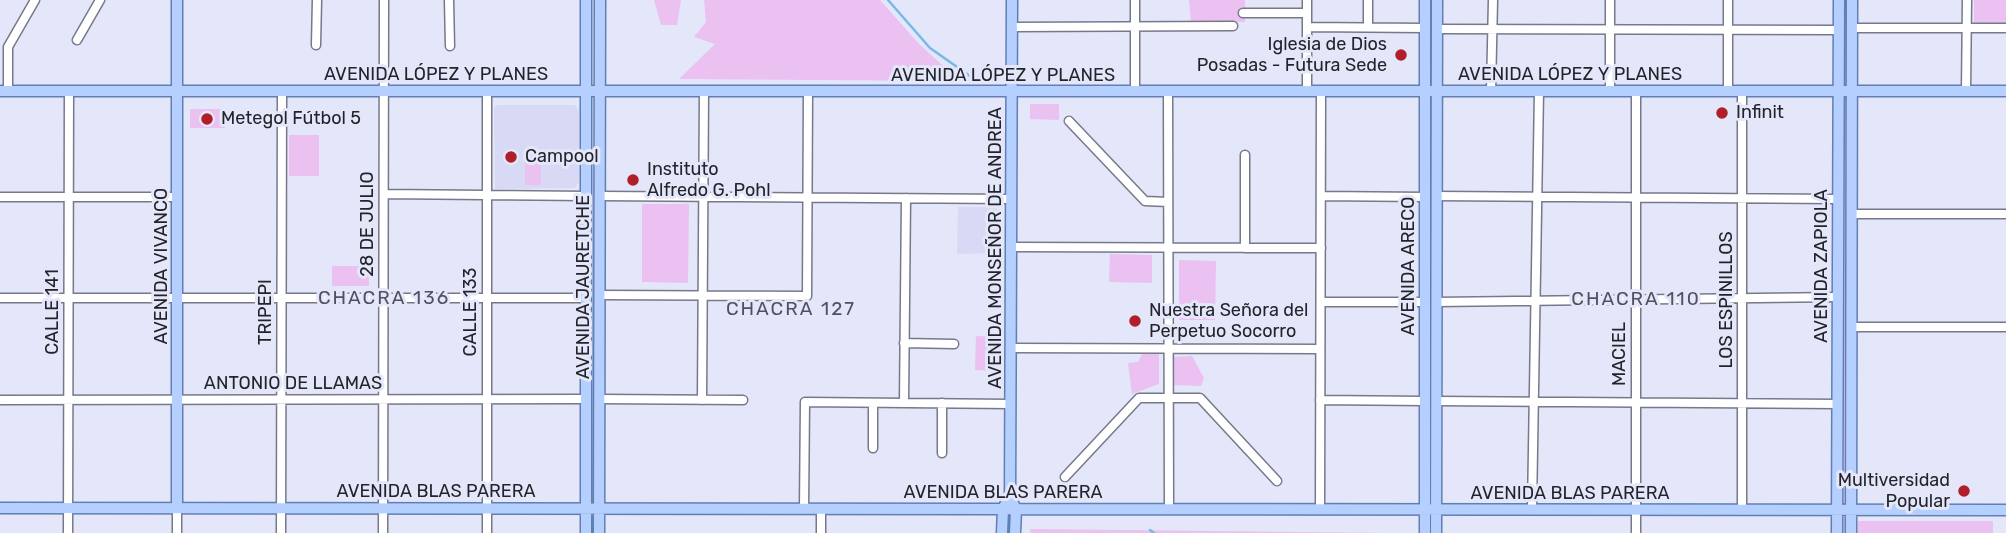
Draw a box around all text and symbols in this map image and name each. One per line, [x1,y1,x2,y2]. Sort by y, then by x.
place label: Iglesia de Dios Posadas - Futura Sede [1197,34,1387,76]
marker: Iglesia de Dios Posadas - Futura Sede [1393,47,1409,63]
street label: AVENIDA LÓPEZ Y PLANES [324,64,548,86]
street label: AVENIDA LÓPEZ Y PLANES [1458,64,1682,86]
street label: AVENIDA LÓPEZ Y PLANES [891,65,1115,87]
place label: Infinit [1736,102,1784,124]
marker: Infinit [1714,105,1730,121]
street label: AVENIDA MONSEÑOR DE ANDREA [985,107,1007,389]
place label: Metegol Fútbol 5 [221,108,361,130]
marker: Metegol Fútbol 5 [199,111,215,127]
place label: Campool [525,146,599,168]
marker: Campool [503,149,519,165]
place label: Instituto Alfredo G. Pohl [647,159,771,202]
street label: 28 DE JULIO [357,171,379,277]
marker: Instituto Alfredo G. Pohl [625,172,641,188]
street label: AVENIDA VIVANCO [151,188,173,344]
street label: AVENIDA ZAPIOLA [1811,189,1833,343]
street label: AVENIDA JAURETCHE [573,195,595,379]
street label: AVENIDA ARECO [1398,197,1420,335]
street label: LOS ESPINILLOS [1716,231,1738,369]
street label: CALLE 133 [460,268,482,356]
street label: CALLE 141 [42,269,64,355]
street label: TRIPEPI [255,279,277,345]
district label: CHACRA 136 [319,288,449,310]
district label: CHACRA 110 [1572,289,1700,311]
district label: CHACRA 127 [727,299,855,321]
place label: Nuestra Señora del Perpetuo Socorro [1149,300,1308,342]
marker: Nuestra Señora del Perpetuo Socorro [1127,313,1143,329]
street label: MACIEL [1609,322,1631,386]
street label: ANTONIO DE LLAMAS [204,373,382,395]
place label: Multiversidad Popular [1838,470,1950,512]
street label: AVENIDA BLAS PARERA [336,481,536,503]
street label: AVENIDA BLAS PARERA [903,482,1103,504]
street label: AVENIDA BLAS PARERA [1470,483,1670,505]
marker: Multiversidad Popular [1956,483,1972,499]

